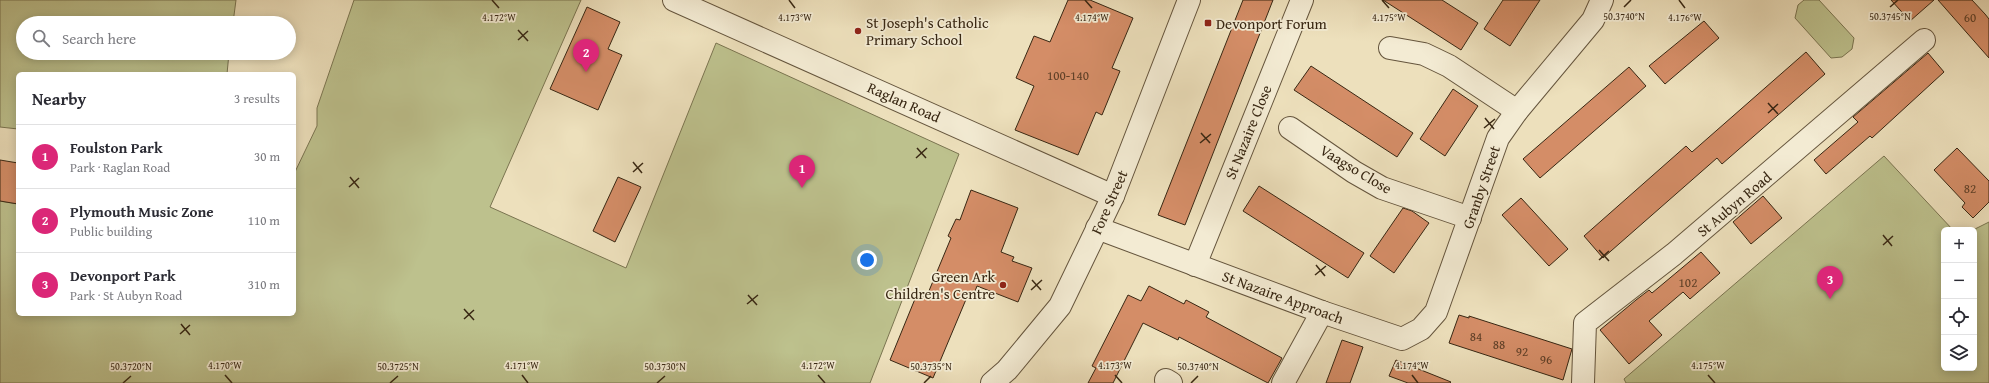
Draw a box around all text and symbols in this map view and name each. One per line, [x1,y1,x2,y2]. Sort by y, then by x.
house number: 60 [1964,8,1976,27]
text: 50.3740°N [1603,9,1645,24]
text: 50.3745°N [1869,9,1911,24]
text: 4.172°W [482,10,516,25]
text: 4.173°W [778,10,812,25]
text: 4.174°W [1075,10,1109,25]
text: 4.175°W [1372,10,1406,25]
text: 4.176°W [1668,10,1702,25]
place label: St Joseph's Catholic Primary School [866,12,989,50]
place label: Devonport Forum [1216,13,1328,34]
search box [16,16,296,60]
marker: Devonport Forum [1203,18,1213,28]
marker: St Joseph's Catholic Primary School [853,26,863,36]
icon: search [30,27,52,49]
text: Search here [62,28,136,49]
pin: 2 [573,39,599,72]
house number: 100-140 [1047,66,1089,85]
street label: Raglan Road [864,77,944,127]
street label: St Nazaire Close [1220,82,1276,182]
text: Nearby [32,86,86,111]
text: 3 results [234,89,280,108]
text: Foulston Park [70,137,163,158]
street label: Vaagso Close [1316,139,1396,199]
street label: Granby Street [1457,142,1505,231]
text: 1 [42,147,48,166]
text: 30 m [254,147,280,166]
pin: 1 [789,155,815,188]
text: Park · Raglan Road [70,158,170,177]
street label: Fore Street [1085,166,1133,238]
street label: St Aubyn Road [1692,167,1776,241]
house number: 82 [1964,179,1976,198]
text: Plymouth Music Zone [70,201,214,222]
text: 2 [42,211,48,230]
text: 110 m [248,211,280,230]
text: Public building [70,222,152,241]
map controls [1941,227,1977,371]
button: + [1941,227,1977,263]
your location [857,250,877,270]
button: − [1941,263,1977,299]
text: Devonport Park [70,265,176,286]
street label: St Nazaire Approach [1219,265,1347,329]
place label: Green Ark Children's Centre [886,266,995,304]
pin: 3 [1817,266,1843,299]
house number: 102 [1679,273,1697,292]
text: 3 [42,275,48,294]
text: 310 m [248,275,280,294]
marker: Green Ark Children's Centre [998,280,1008,290]
text: Park · St Aubyn Road [70,286,182,305]
button: locate [1941,299,1977,335]
house number: 84 [1470,327,1482,346]
house number: 88 [1493,335,1505,354]
button: layers [1941,335,1977,371]
house number: 92 [1516,342,1528,361]
house number: 96 [1540,350,1552,369]
text: 4.170°W [208,358,242,373]
text: 4.171°W [505,358,539,373]
text: 4.172°W [801,358,835,373]
text: 4.173°W [1098,358,1132,373]
text: 4.174°W [1395,358,1429,373]
text: 4.175°W [1691,358,1725,373]
text: 50.3720°N [110,359,152,374]
text: 50.3725°N [377,359,419,374]
text: 50.3730°N [644,359,686,374]
text: 50.3735°N [910,359,952,374]
text: 50.3740°N [1177,359,1219,374]

